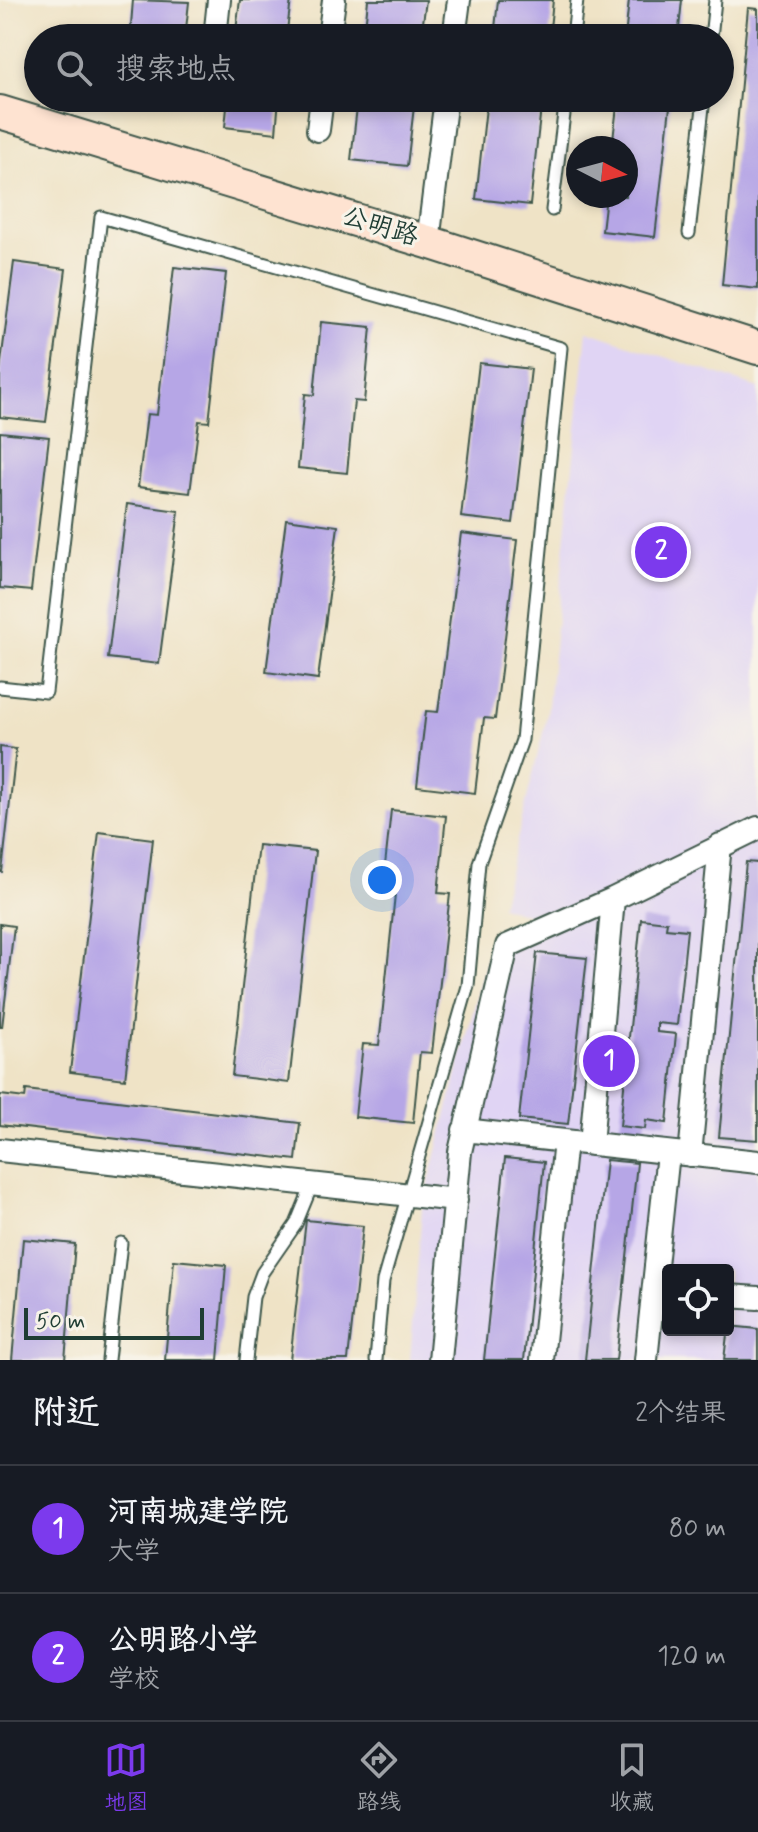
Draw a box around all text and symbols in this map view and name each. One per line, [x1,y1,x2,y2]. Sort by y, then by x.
search box [24,24,734,112]
icon: search [52,46,96,90]
text: 搜索地点 [116,50,236,89]
north arrow [566,136,638,208]
street label: 公明路 [338,199,422,255]
pin: 2 [635,522,687,582]
your location [362,860,402,900]
pin: 1 [583,1031,635,1091]
map controls [662,1264,734,1336]
button: locate [662,1264,734,1336]
scale bar [24,1304,204,1340]
text: 50 m [36,1308,85,1336]
text: 附近 [32,1391,100,1436]
text: 2个结果 [635,1397,726,1431]
text: 河南城建学院 [108,1493,288,1532]
text: 1 [52,1512,64,1546]
text: 80 m [669,1512,726,1546]
text: 大学 [108,1535,160,1569]
text: 公明路小学 [108,1621,258,1660]
text: 2 [52,1640,64,1674]
text: 120 m [657,1640,726,1674]
text: 学校 [108,1663,160,1697]
tab: 地图 [104,1738,148,1817]
tab: 路线 [357,1738,401,1817]
tab: 收藏 [610,1738,654,1817]

